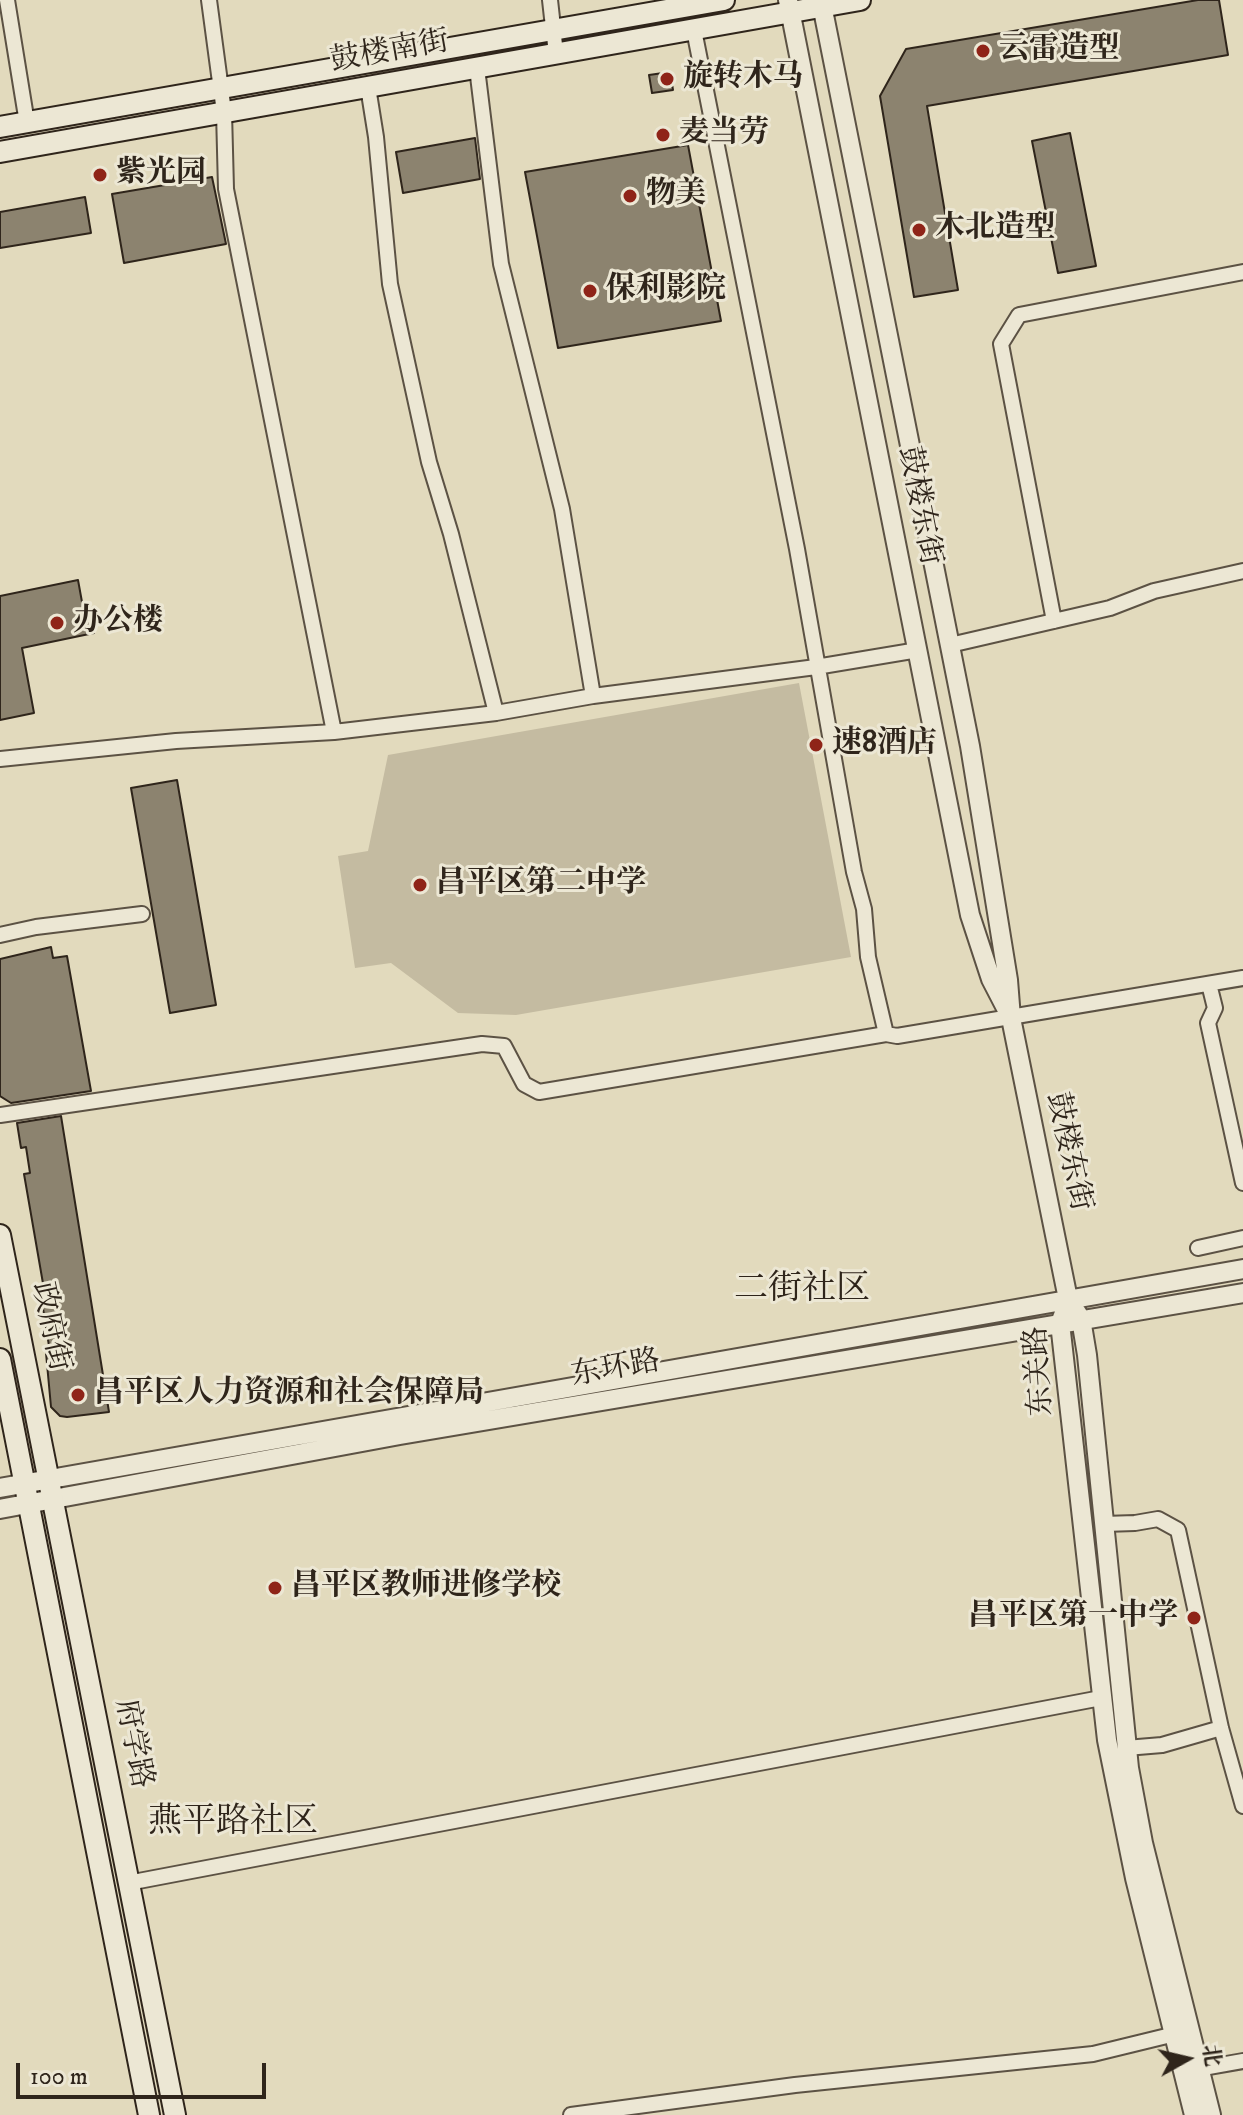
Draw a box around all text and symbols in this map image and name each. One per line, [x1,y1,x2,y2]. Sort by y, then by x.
street label: 鼓楼南街 [328,25,452,81]
place label: 云雷造型 [999,33,1119,69]
marker: 云雷造型 [974,42,992,60]
place label: 旋转木马 [683,61,803,97]
marker: 旋转木马 [658,70,676,88]
place label: 麦当劳 [679,117,769,153]
marker: 麦当劳 [654,126,672,144]
place label: 紫光园 [116,157,206,193]
marker: 紫光园 [91,166,109,184]
place label: 物美 [646,178,706,214]
marker: 物美 [621,187,639,205]
place label: 木北造型 [935,212,1055,248]
marker: 木北造型 [910,221,928,239]
place label: 保利影院 [606,273,726,309]
marker: 保利影院 [581,282,599,300]
street label: 鼓楼东街 [889,444,947,568]
place label: 办公楼 [73,605,163,641]
marker: 办公楼 [48,614,66,632]
place label: 速8酒店 [832,727,937,763]
marker: 速8酒店 [807,736,825,754]
place label: 昌平区第二中学 [436,867,646,903]
marker: 昌平区第二中学 [411,876,429,894]
street label: 鼓楼东街 [1037,1090,1097,1214]
district label: 二街社区 [734,1271,870,1311]
street label: 政府街 [22,1279,76,1375]
street label: 东关路 [1020,1325,1062,1417]
street label: 东环路 [569,1344,663,1396]
place label: 昌平区人力资源和社会保障局 [94,1377,484,1413]
marker: 昌平区人力资源和社会保障局 [69,1386,87,1404]
place label: 昌平区教师进修学校 [291,1570,561,1606]
marker: 昌平区教师进修学校 [266,1579,284,1597]
place label: 昌平区第一中学 [968,1600,1178,1636]
marker: 昌平区第一中学 [1185,1609,1203,1627]
street label: 府学路 [106,1696,158,1792]
district label: 燕平路社区 [148,1804,318,1844]
north arrow [1147,2019,1227,2099]
text: 北 [1196,2043,1226,2068]
scale bar [20,2047,270,2097]
text: 100 m [30,2062,88,2092]

